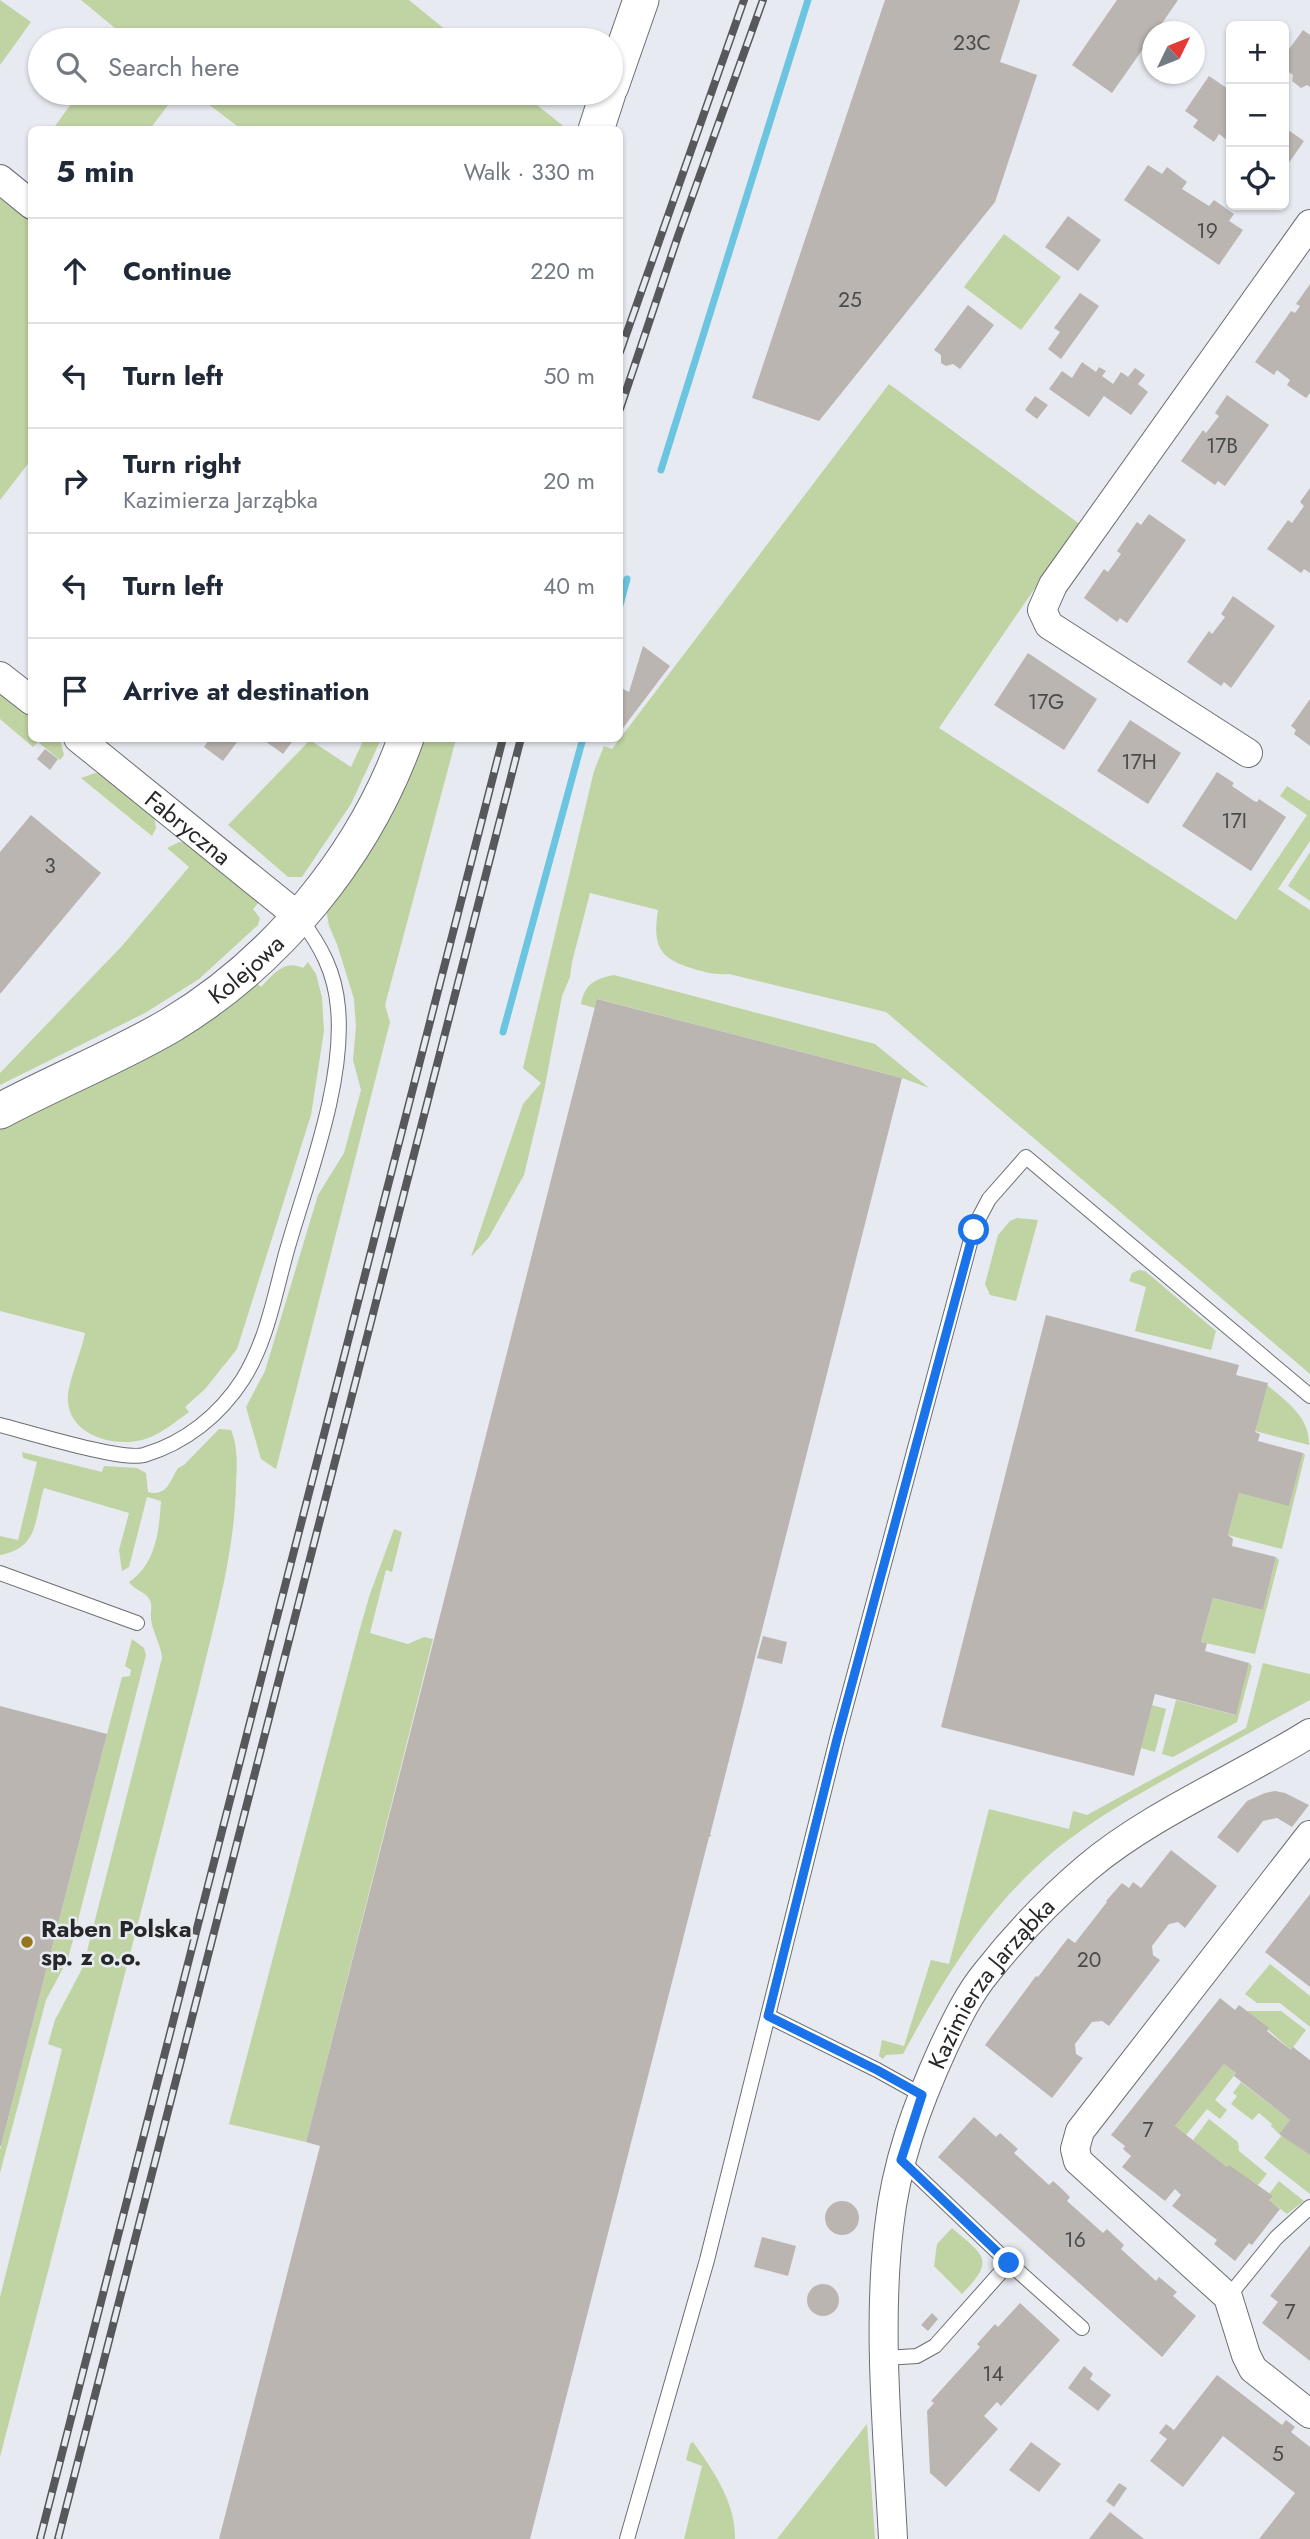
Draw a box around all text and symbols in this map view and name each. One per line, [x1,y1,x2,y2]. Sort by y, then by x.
north arrow [1142,21,1205,84]
map controls [1226,21,1289,210]
button: + [1226,21,1289,84]
search box [28,28,623,105]
house number: 23C [953,28,991,58]
icon: search [52,48,90,86]
text: Search here [108,48,240,86]
button: − [1226,84,1289,147]
button: locate [1226,147,1289,210]
text: 5 min [56,150,134,193]
text: Walk · 330 m [464,155,595,189]
house number: 19 [1196,216,1218,246]
icon: ahead [56,252,94,290]
text: Continue [123,252,232,290]
text: 220 m [530,254,595,288]
house number: 25 [838,285,862,315]
icon: left [56,357,94,395]
text: Turn left [123,357,223,395]
text: 50 m [543,359,595,393]
house number: 17B [1206,431,1238,461]
text: Turn right [123,445,241,483]
icon: right [56,462,94,500]
text: 20 m [543,464,595,498]
text: Kazimierza Jarząbka [123,483,318,517]
icon: left [56,567,94,605]
text: Turn left [123,567,223,605]
text: 40 m [543,569,595,603]
icon: arrive [56,672,94,710]
text: Arrive at destination [123,672,370,710]
house number: 17G [1028,687,1064,717]
house number: 17H [1121,747,1157,777]
street label: Fabryczna [138,782,239,873]
house number: 17I [1221,806,1247,836]
house number: 3 [44,851,56,881]
street label: Kolejowa [201,926,292,1012]
route start [958,1214,989,1245]
street label: Kazimierza Jarząbka [919,1889,1062,2074]
place label: Raben Polska sp. z o.o. [41,1911,192,1974]
marker: Raben Polska sp. z o.o. [19,1934,35,1950]
house number: 20 [1077,1945,1101,1975]
house number: 7 [1142,2115,1154,2145]
house number: 16 [1064,2225,1086,2255]
route end [993,2247,1024,2278]
house number: 7 [1284,2297,1296,2327]
house number: 14 [982,2359,1004,2389]
house number: 5 [1272,2439,1284,2469]

